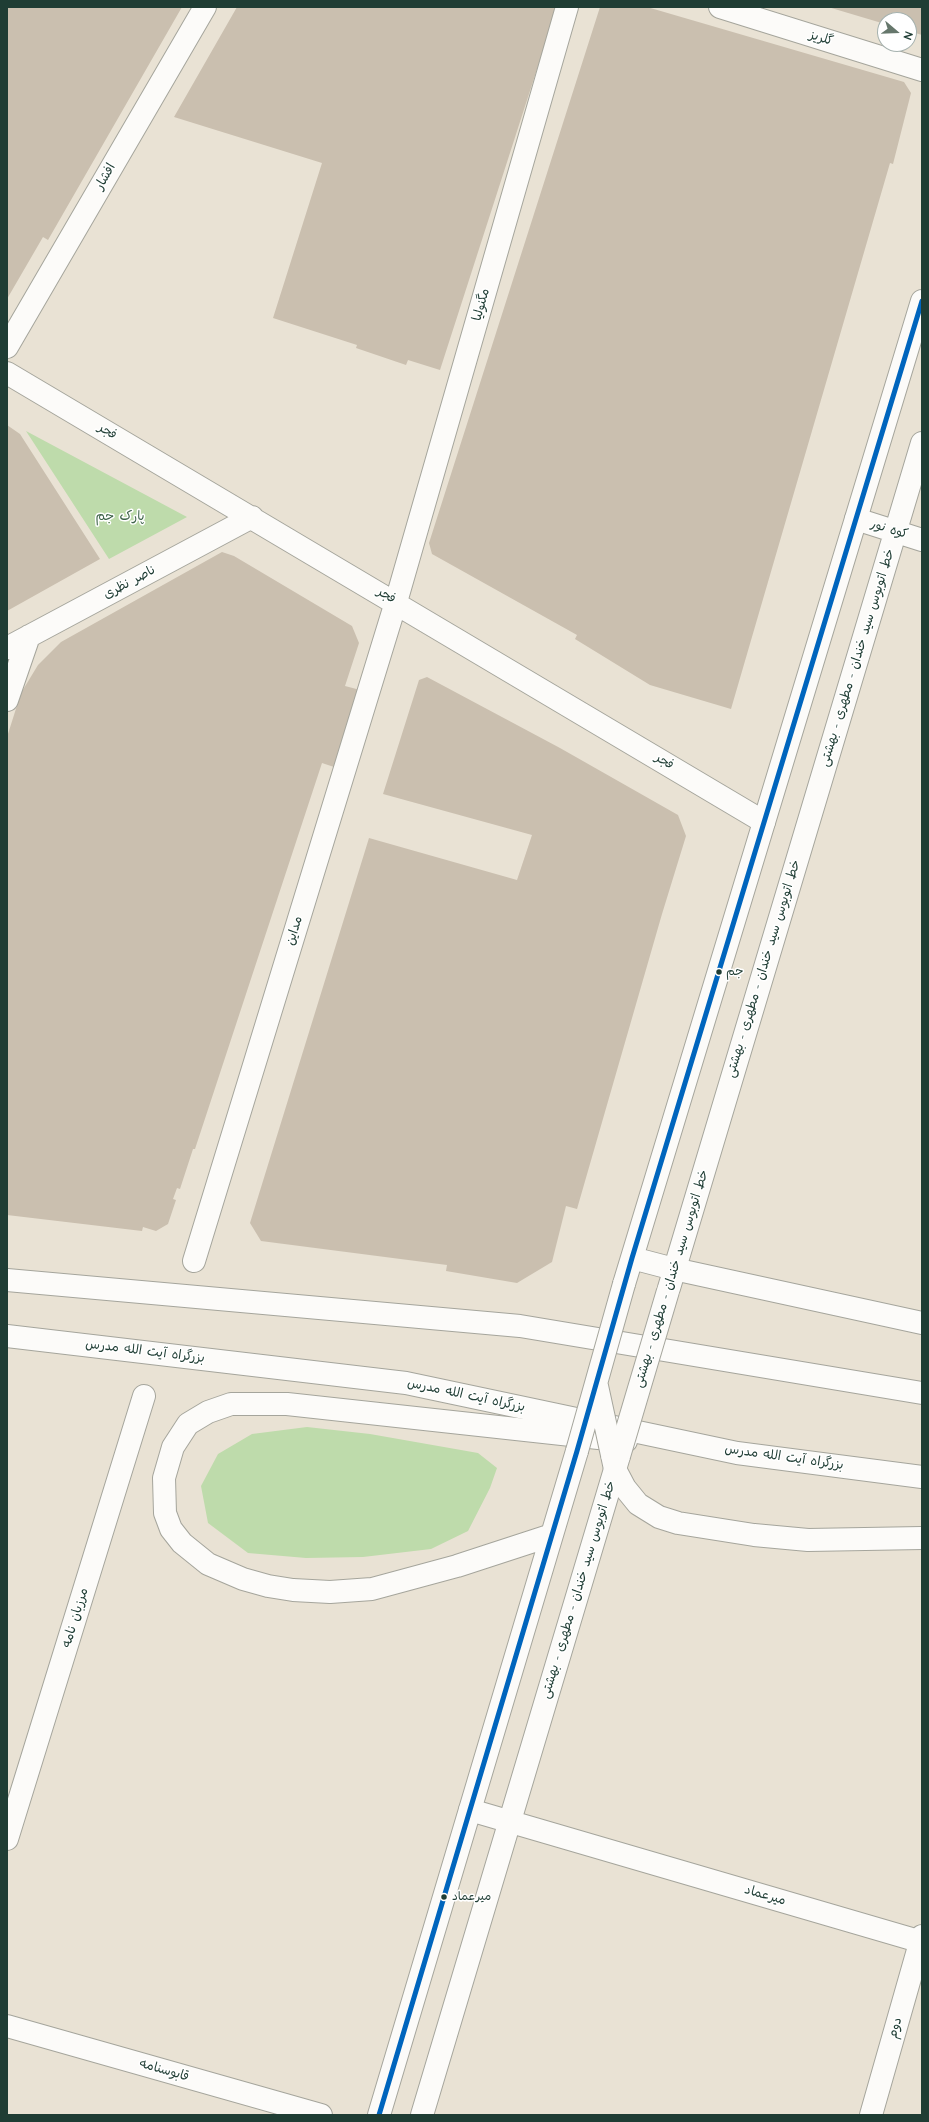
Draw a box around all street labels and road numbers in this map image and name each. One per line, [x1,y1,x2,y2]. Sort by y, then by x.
street label: گلریز [807,28,835,50]
street label: افشار [92,161,120,193]
street label: مگنولیا [470,287,494,323]
street label: فجر [95,420,119,444]
street label: کوه نور [868,517,910,543]
street label: خط اتوبوس سید خندان - مطهری - بهشتی [817,547,899,769]
street label: ناصر نظری [101,563,159,603]
street label: فجر [374,584,398,608]
street label: فجر [652,750,676,774]
street label: خط اتوبوس سید خندان - مطهری - بهشتی [723,858,805,1080]
street label: مداین [283,914,307,948]
street label: خط اتوبوس سید خندان - مطهری - بهشتی [631,1168,713,1390]
street label: بزرگراه آیت الله مدرس [84,1337,206,1367]
street label: بزرگراه آیت الله مدرس [406,1376,526,1416]
street label: بزرگراه آیت الله مدرس [723,1442,845,1474]
street label: خط اتوبوس سید خندان - مطهری - بهشتی [538,1479,620,1701]
street label: مرزبان نامه [60,1586,92,1650]
street label: میرعماد [742,1883,788,1909]
street label: دوم [886,2016,906,2040]
street label: قابوسنامه [137,2056,191,2086]

